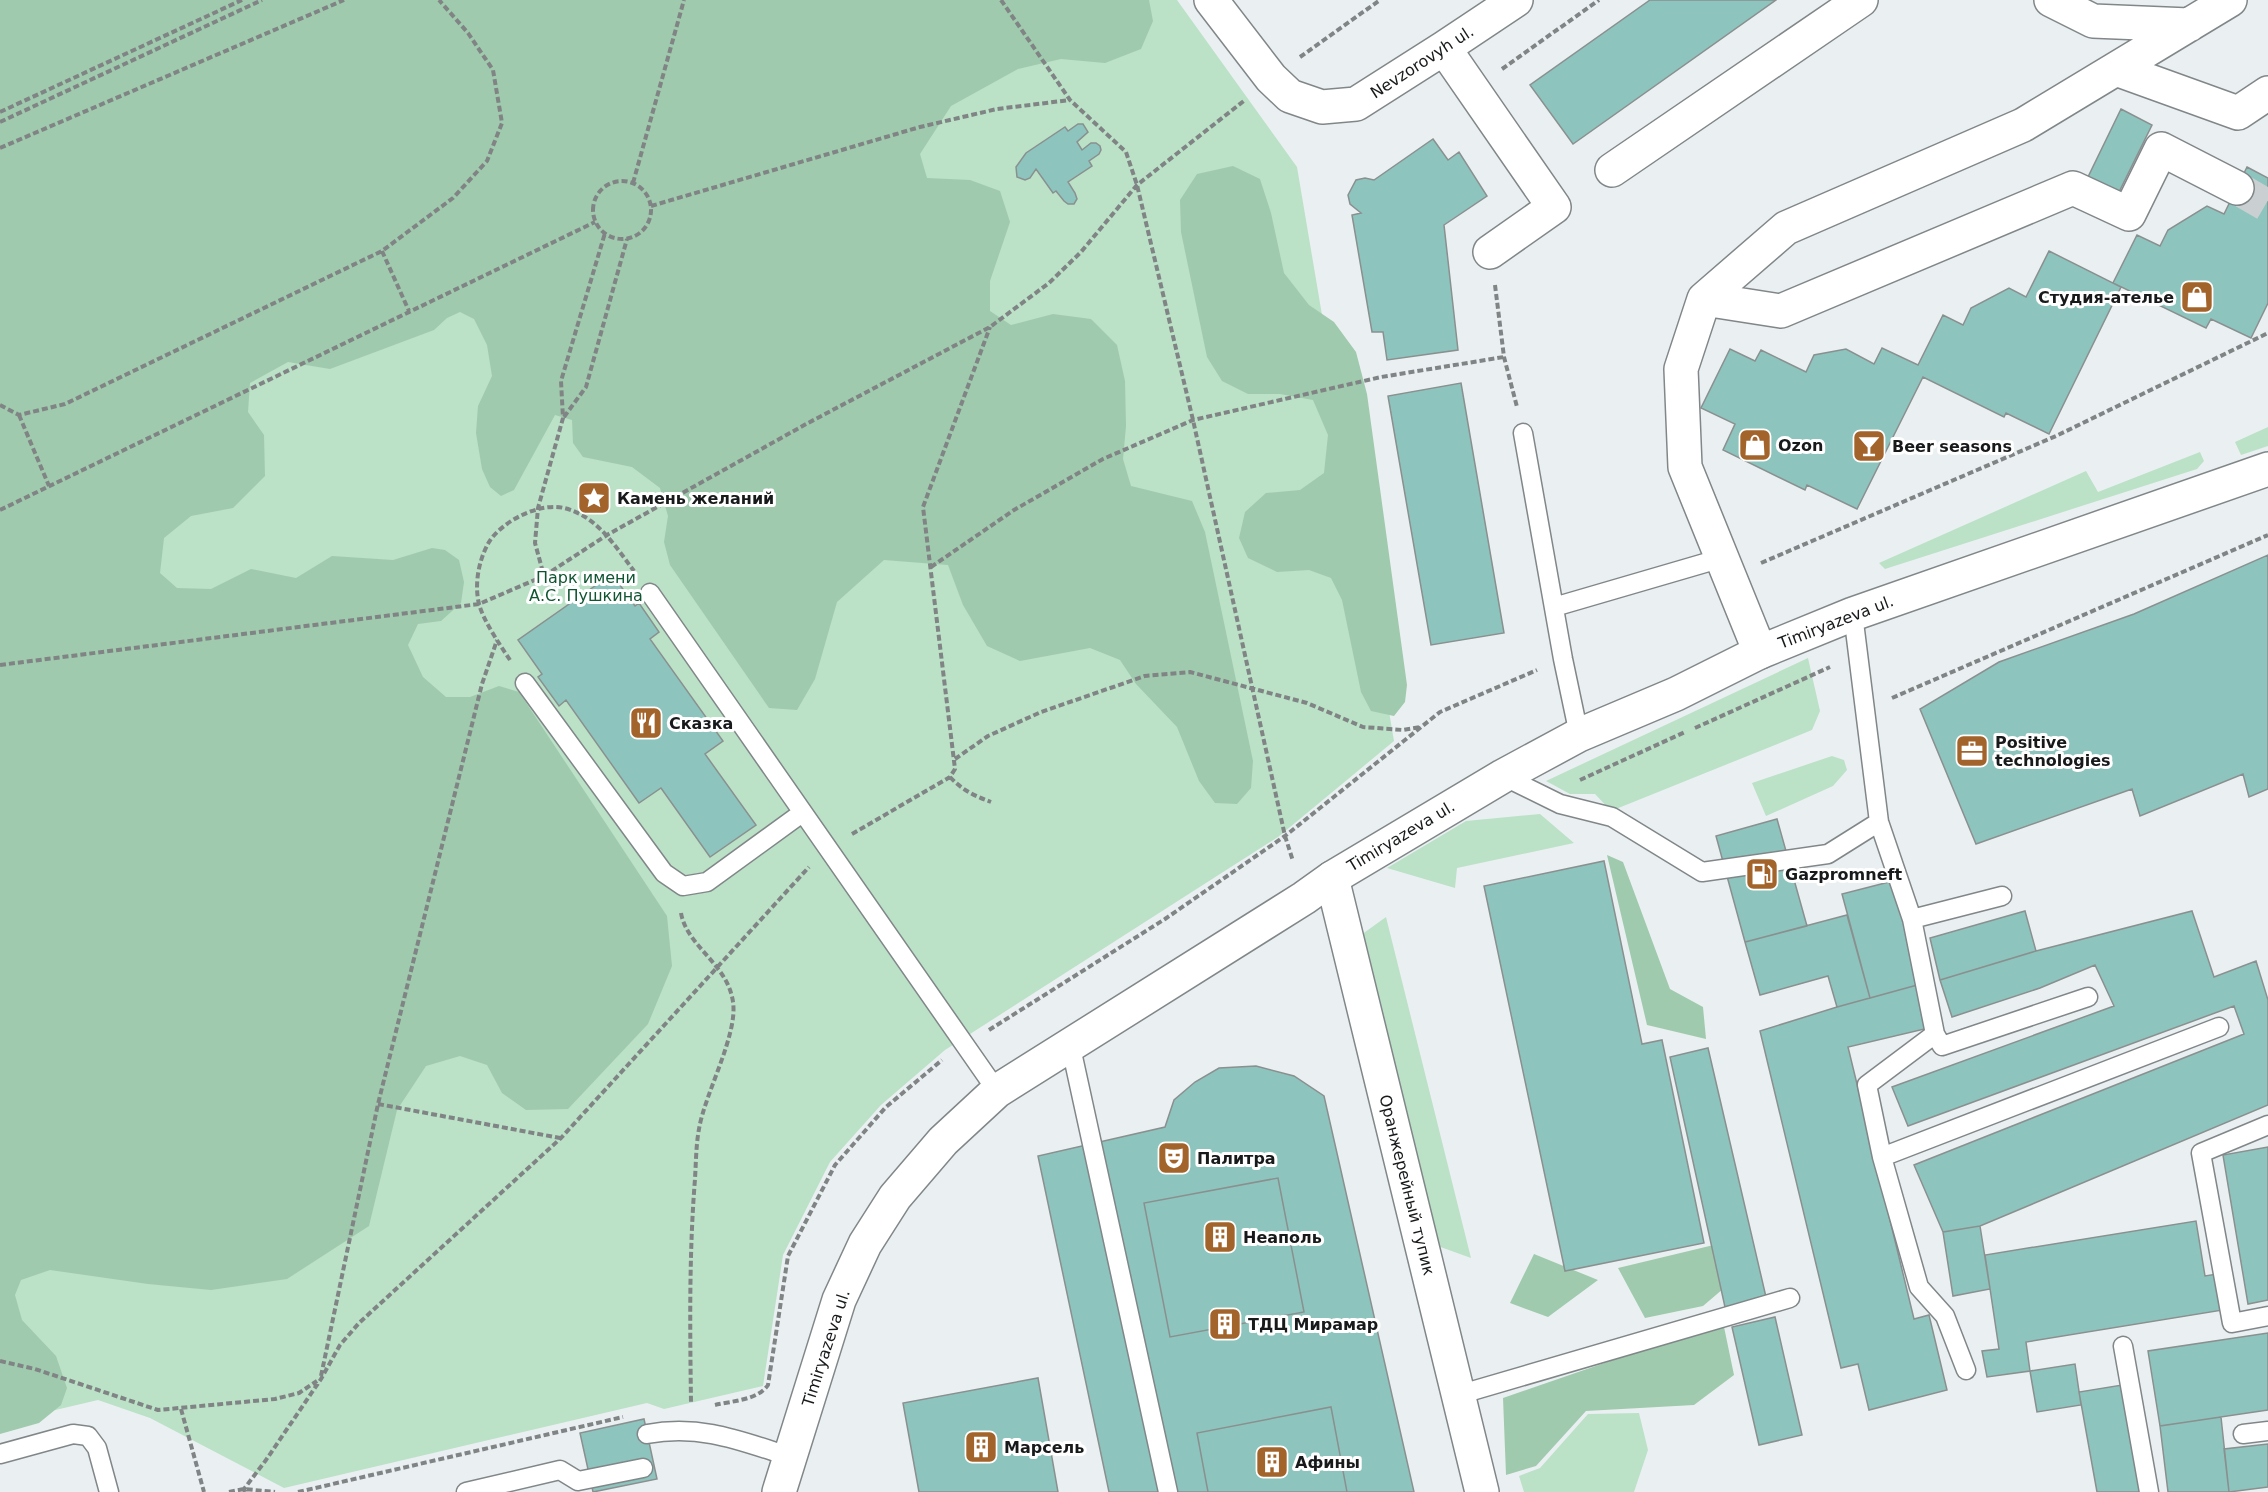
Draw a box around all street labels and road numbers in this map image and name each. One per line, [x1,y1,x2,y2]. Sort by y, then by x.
street label: Nevzorovyh ul. [1367,22,1477,102]
street label: Timiryazeva ul. [1775,591,1896,653]
street label: Timiryazeva ul. [1343,796,1458,876]
street label: Оранжерейный тупик [1375,1093,1439,1278]
street label: Timiryazeva ul. [798,1287,854,1410]

